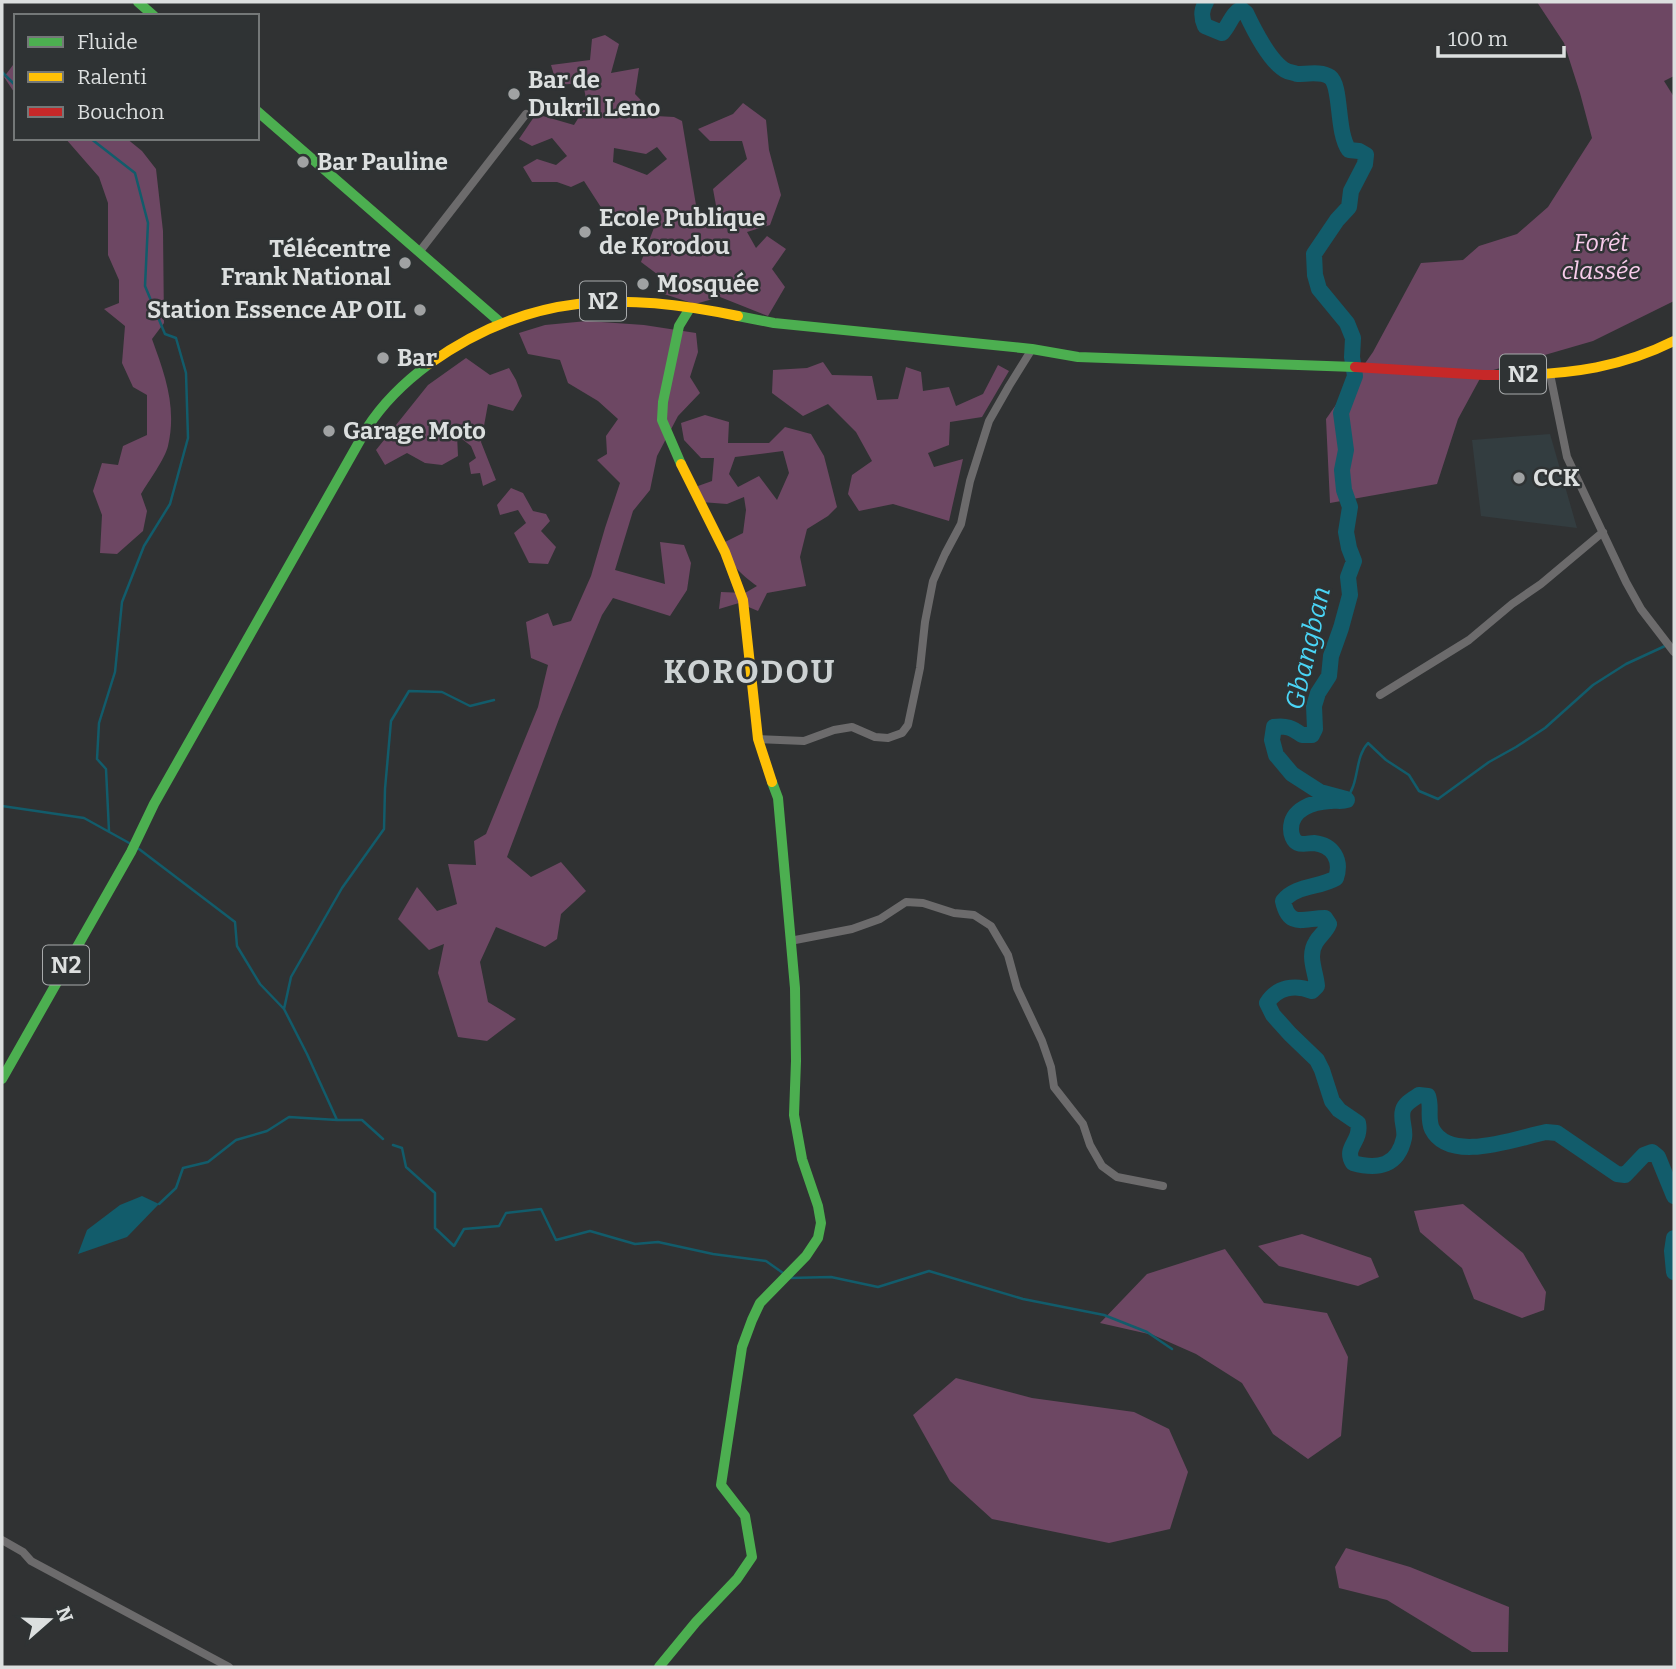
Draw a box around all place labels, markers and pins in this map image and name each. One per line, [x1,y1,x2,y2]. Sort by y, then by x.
place label: Bar de Dukril Leno [528,66,660,122]
marker: Bar de Dukril Leno [506,86,522,102]
place label: Bar Pauline [317,148,448,176]
marker: Bar Pauline [295,154,311,170]
place label: Ecole Publique de Korodou [599,204,765,260]
marker: Ecole Publique de Korodou [577,224,593,240]
place label: Télécentre Frank National [221,235,392,291]
marker: Télécentre Frank National [397,255,413,271]
place label: Mosquée [657,270,759,298]
marker: Mosquée [635,276,651,292]
place label: Station Essence AP OIL [147,296,406,324]
marker: Station Essence AP OIL [412,302,428,318]
place label: Bar [397,344,437,372]
marker: Bar [375,350,391,366]
place label: Garage Moto [343,417,486,445]
marker: Garage Moto [321,423,337,439]
place label: CCK [1533,464,1580,492]
marker: CCK [1511,470,1527,486]

